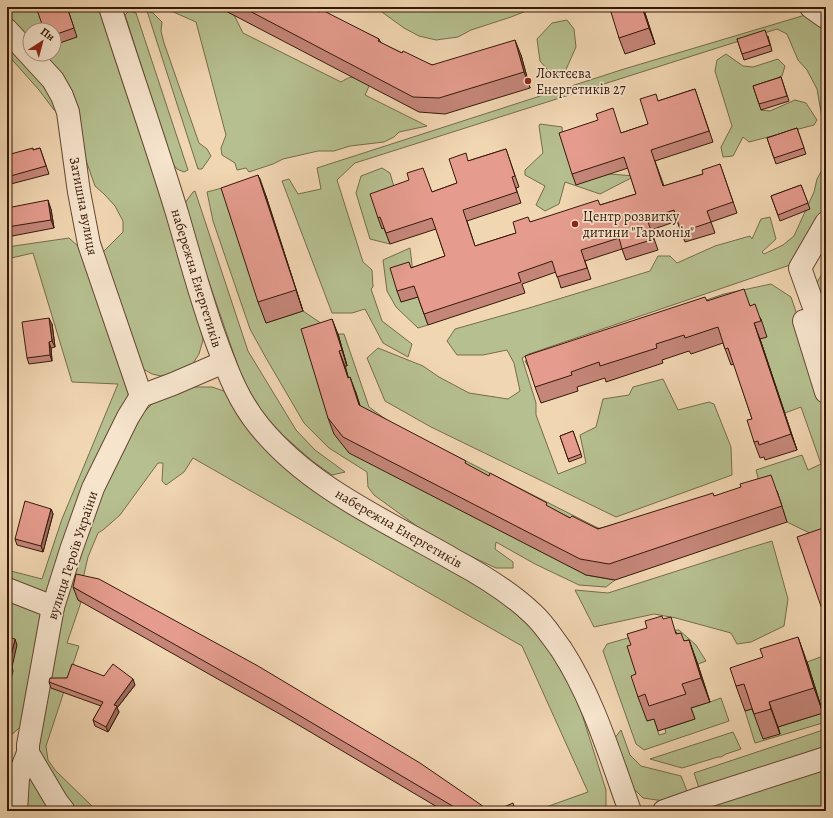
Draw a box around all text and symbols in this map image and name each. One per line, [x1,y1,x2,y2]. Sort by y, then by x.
north arrow [22,22,62,62]
text: Пн [37,24,58,45]
place label: Локтєєва Енергетиків 27 [536,64,626,99]
marker: Локтєєва Енергетиків 27 [523,76,533,86]
street label: Затишна вулиця [65,155,102,257]
street label: набережна Енергетиків [166,207,227,350]
place label: Центр розвитку дитини "Гармонія" [582,207,694,242]
marker: Центр розвитку дитини "Гармонія" [570,219,580,229]
street label: набережна Енергетиків [332,484,466,573]
street label: вулиця Героїв України [43,488,102,622]

